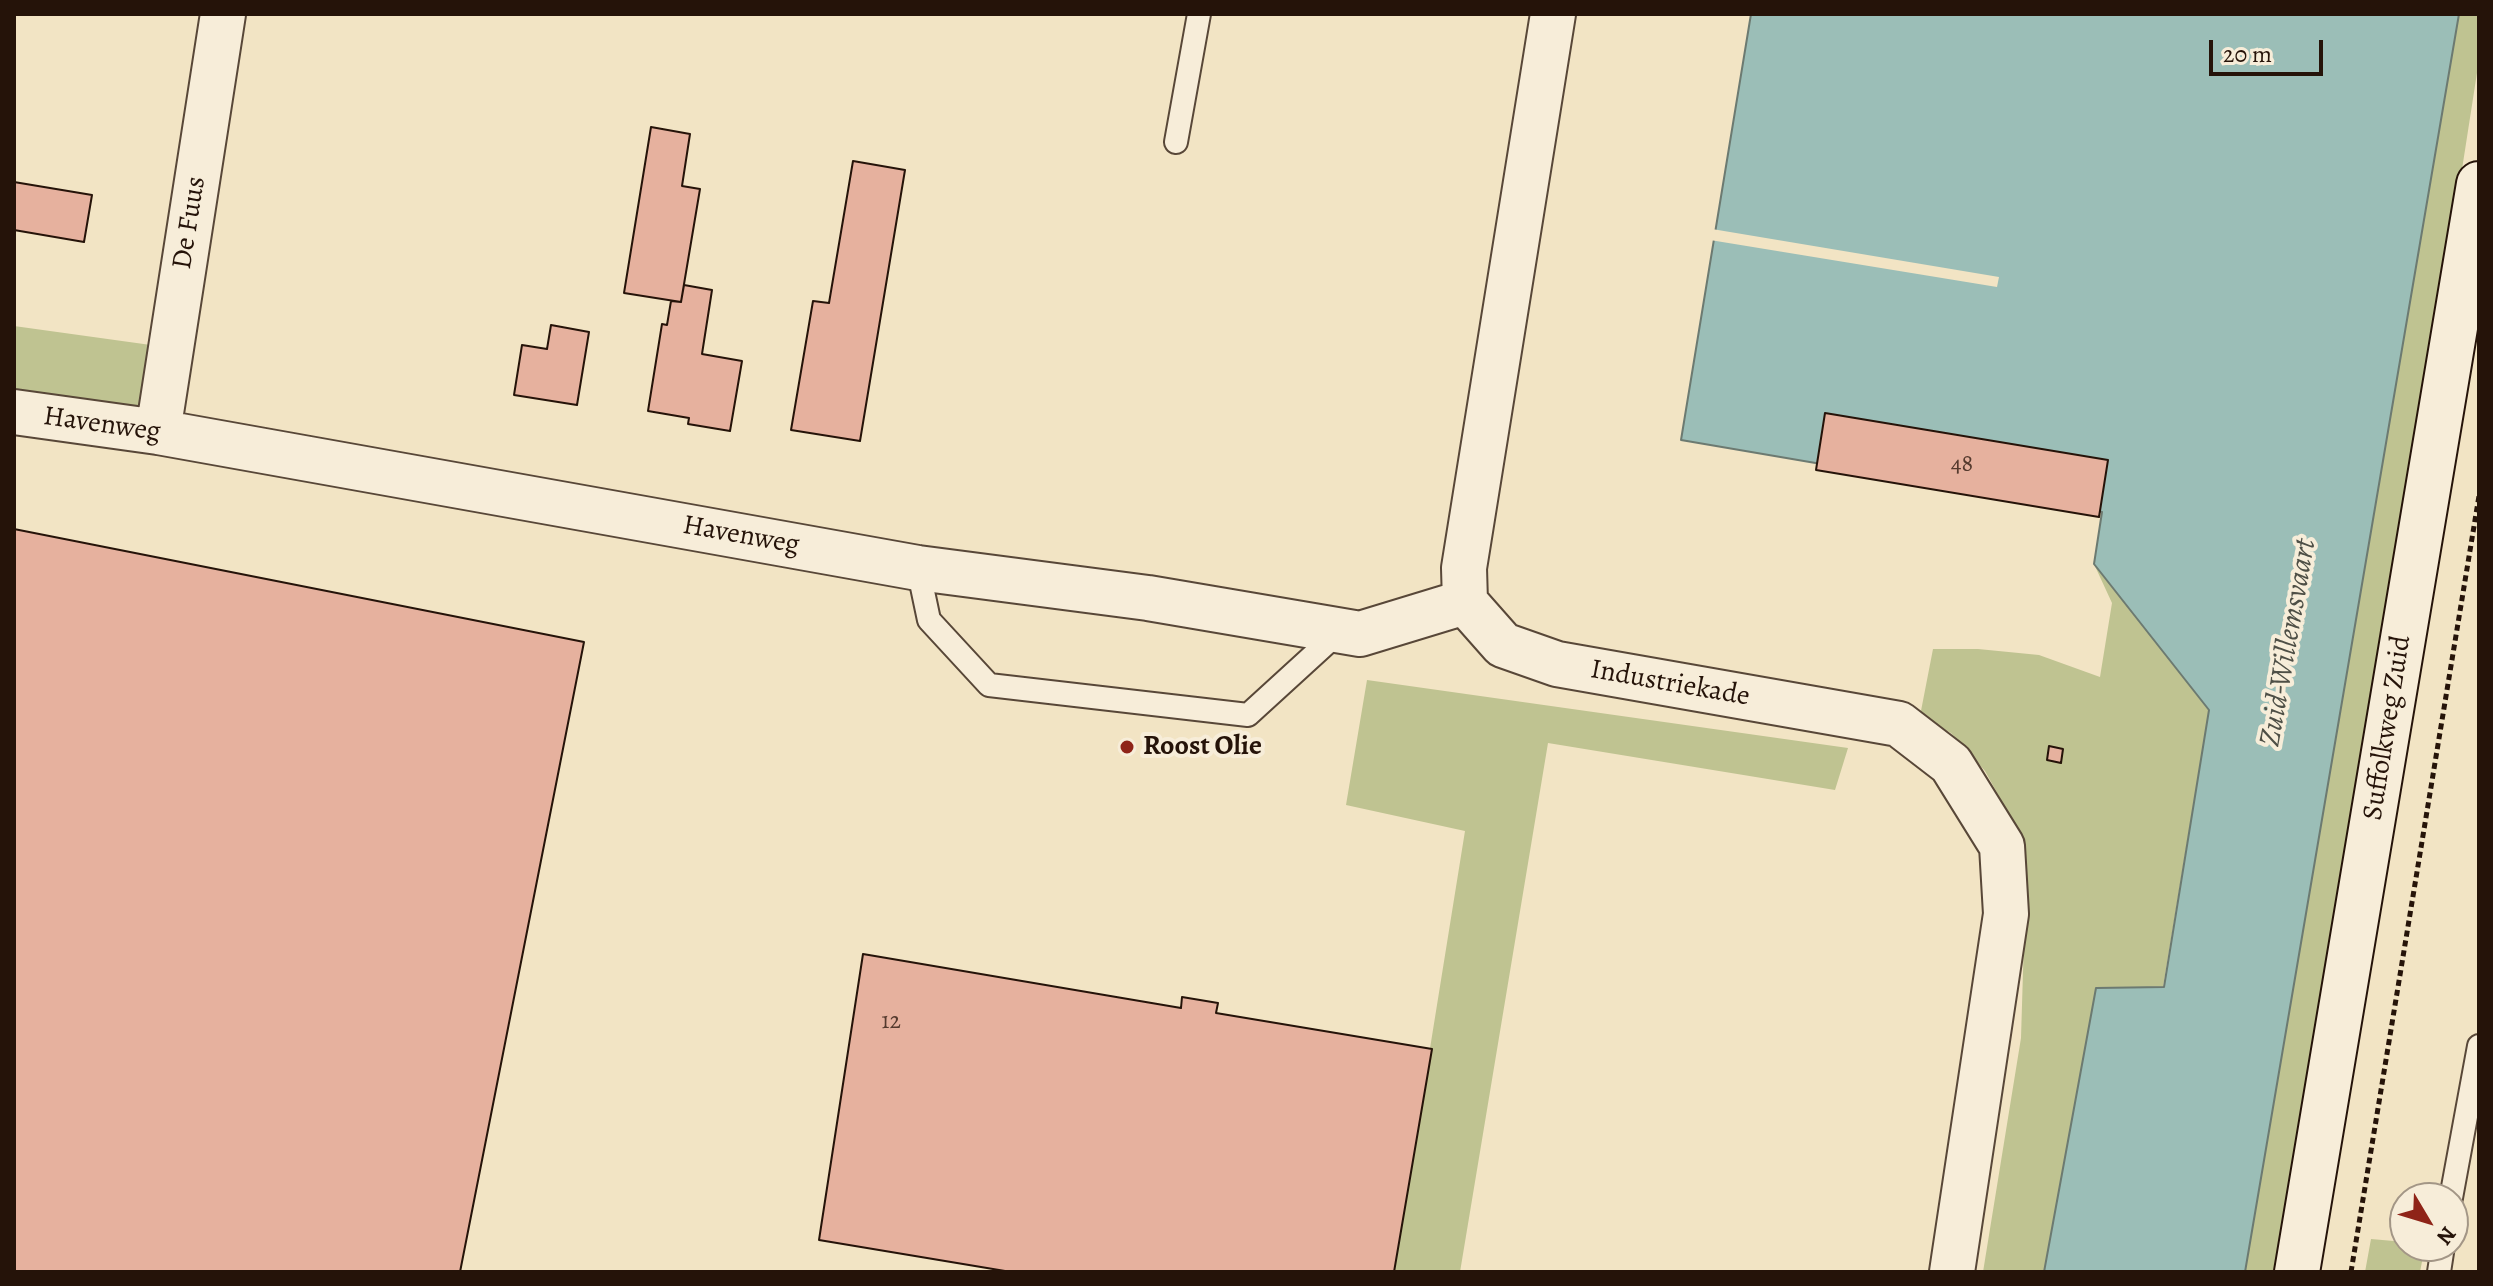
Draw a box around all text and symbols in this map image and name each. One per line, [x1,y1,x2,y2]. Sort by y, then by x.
scale bar [2213,24,2327,74]
text: 20 m [2223,38,2272,70]
street label: De Fuus [166,174,214,272]
street label: Havenweg [41,400,163,450]
house number: 48 [1951,451,1973,479]
street label: Havenweg [680,509,802,563]
water label: Zuid-Willemsvaart [2253,537,2325,749]
street label: Suffolkweg Zuid [2357,633,2419,823]
street label: Industriekade [1588,653,1752,715]
place label: Roost Olie [1143,730,1262,764]
marker: Roost Olie [1118,738,1136,756]
house number: 12 [881,1008,901,1036]
north arrow [2389,1182,2469,1262]
text: N [2430,1220,2463,1251]

